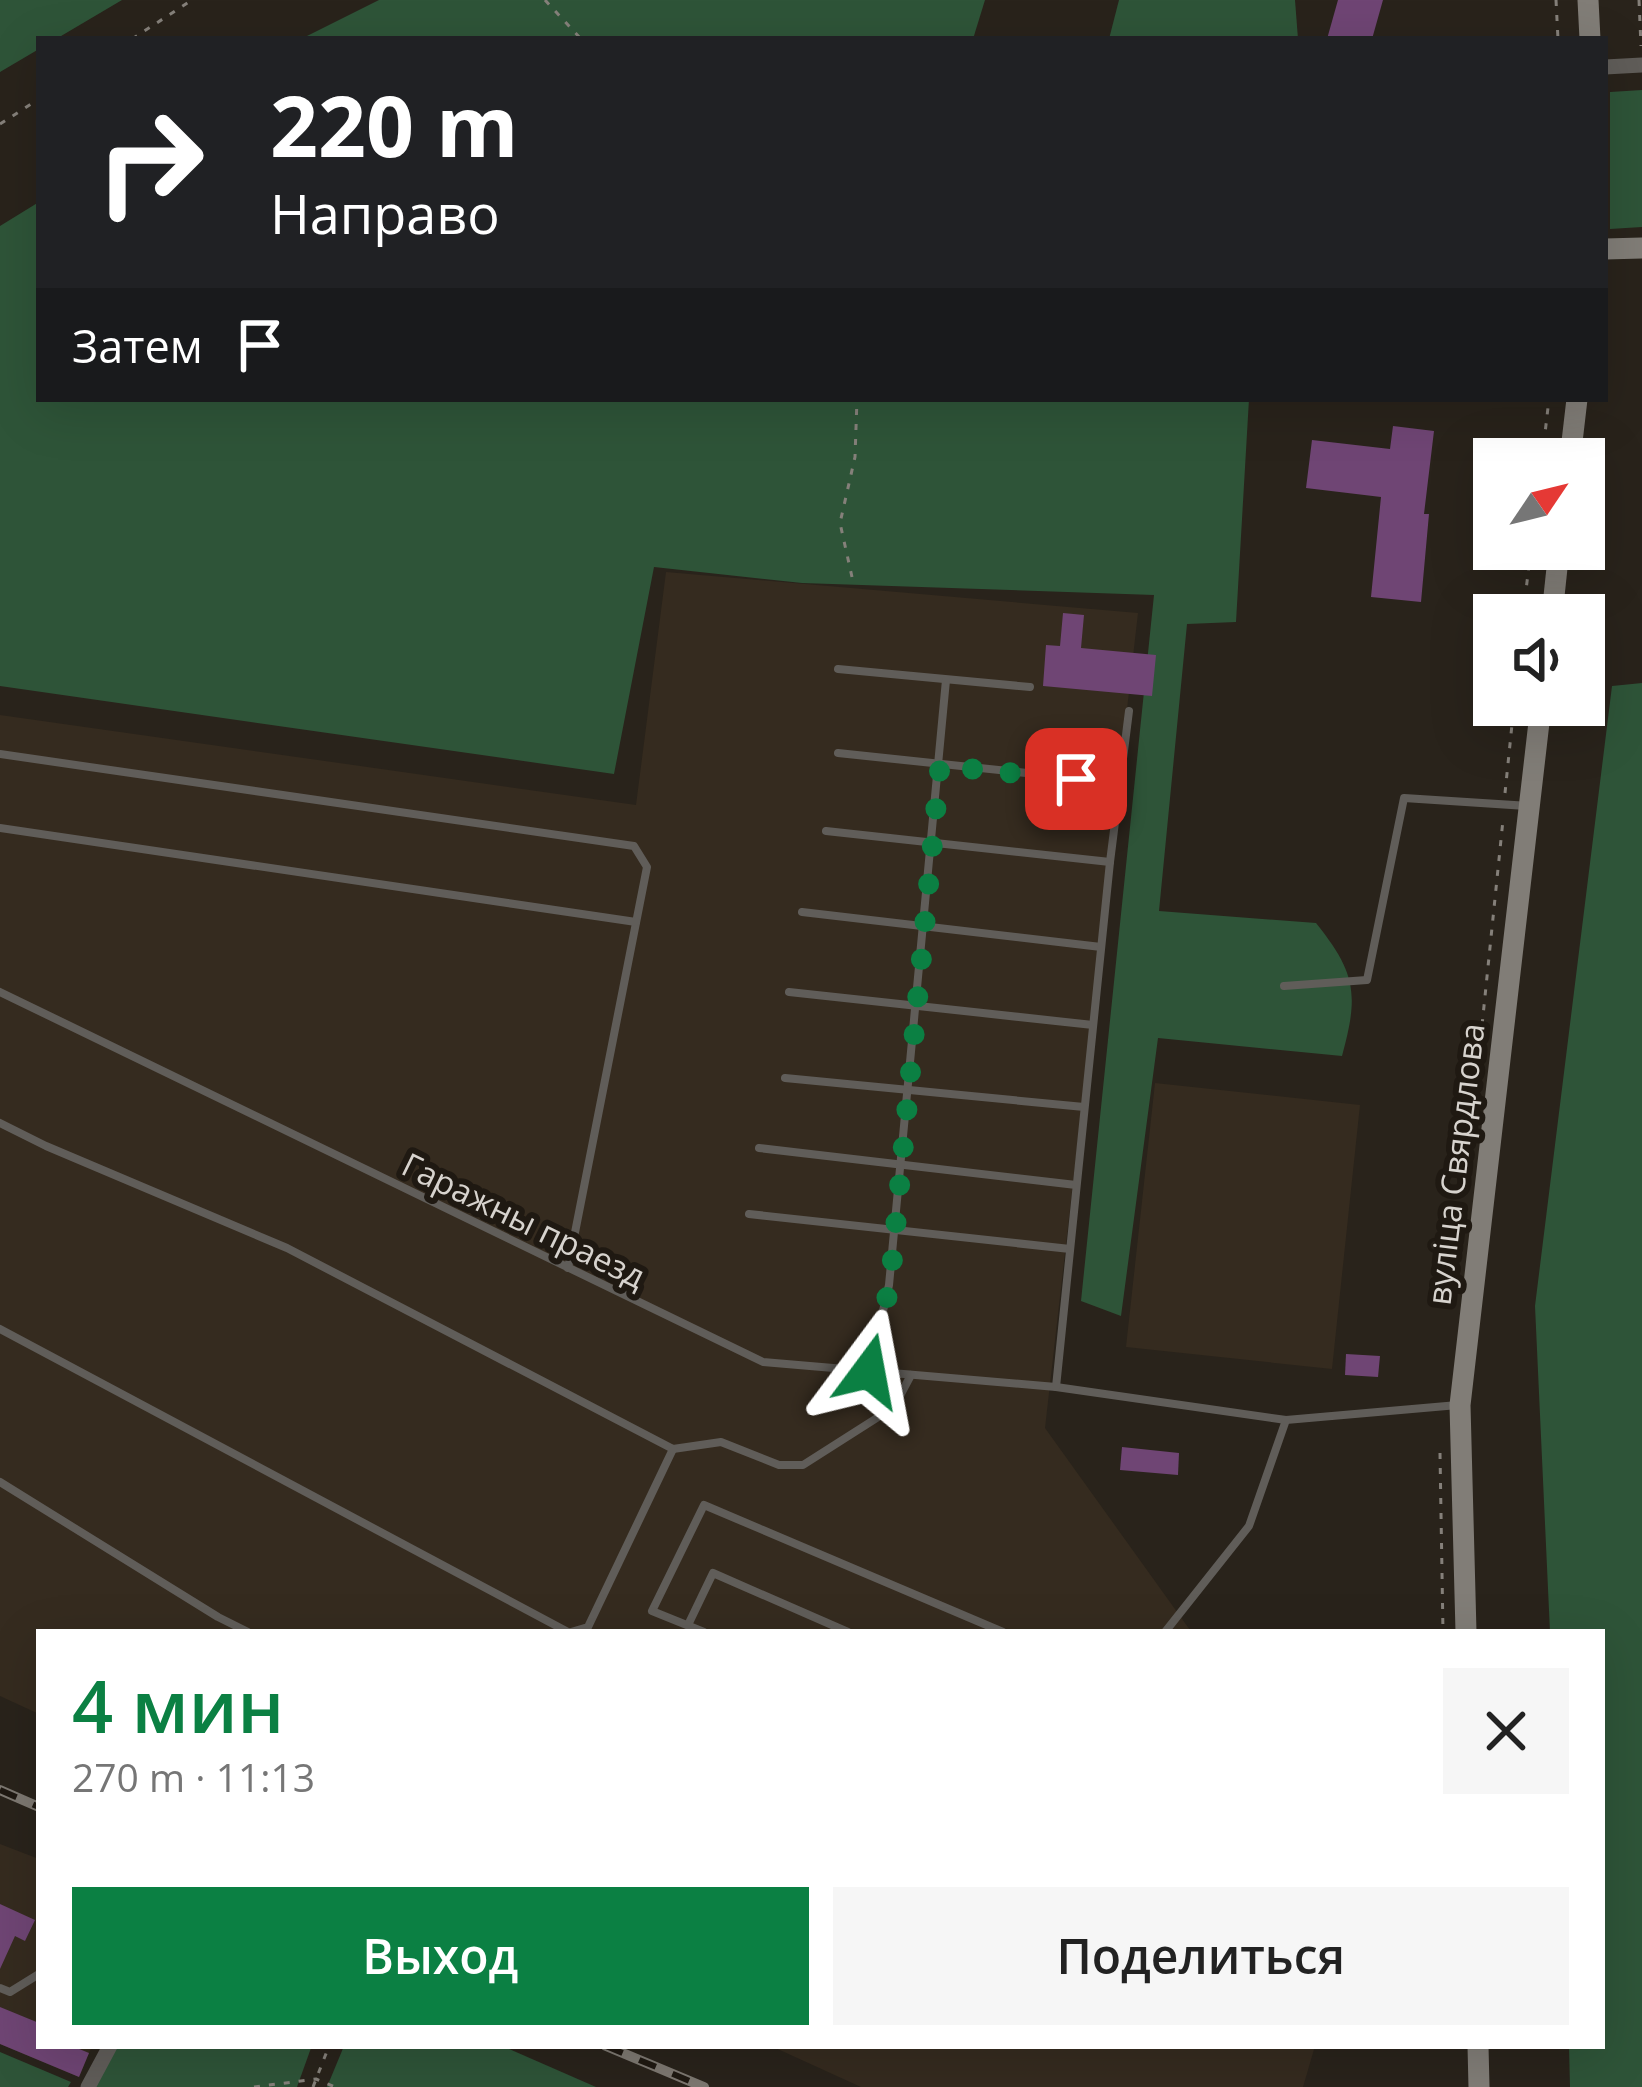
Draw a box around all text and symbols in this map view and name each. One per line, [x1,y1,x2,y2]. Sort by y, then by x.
text: 220 m [270,67,518,182]
icon: right [72,84,228,240]
text: Направо [270,176,500,250]
icon: arrive [227,312,293,378]
text: Затем [72,315,203,376]
north arrow [1473,438,1605,570]
map controls [1473,438,1605,726]
button: sound [1473,594,1605,726]
pin [1025,728,1127,830]
icon: arrive [1043,746,1109,812]
street label: вуліца Свярдлова [1415,1021,1495,1307]
street label: Гаражны праезд [395,1142,653,1298]
position arrow [806,1308,932,1434]
text: 4 мин [72,1656,284,1754]
button: close [1443,1668,1569,1794]
text: 270 m · 11:13 [72,1750,315,1803]
button: Выход [72,1887,809,2025]
button: Поделиться [833,1887,1569,2025]

